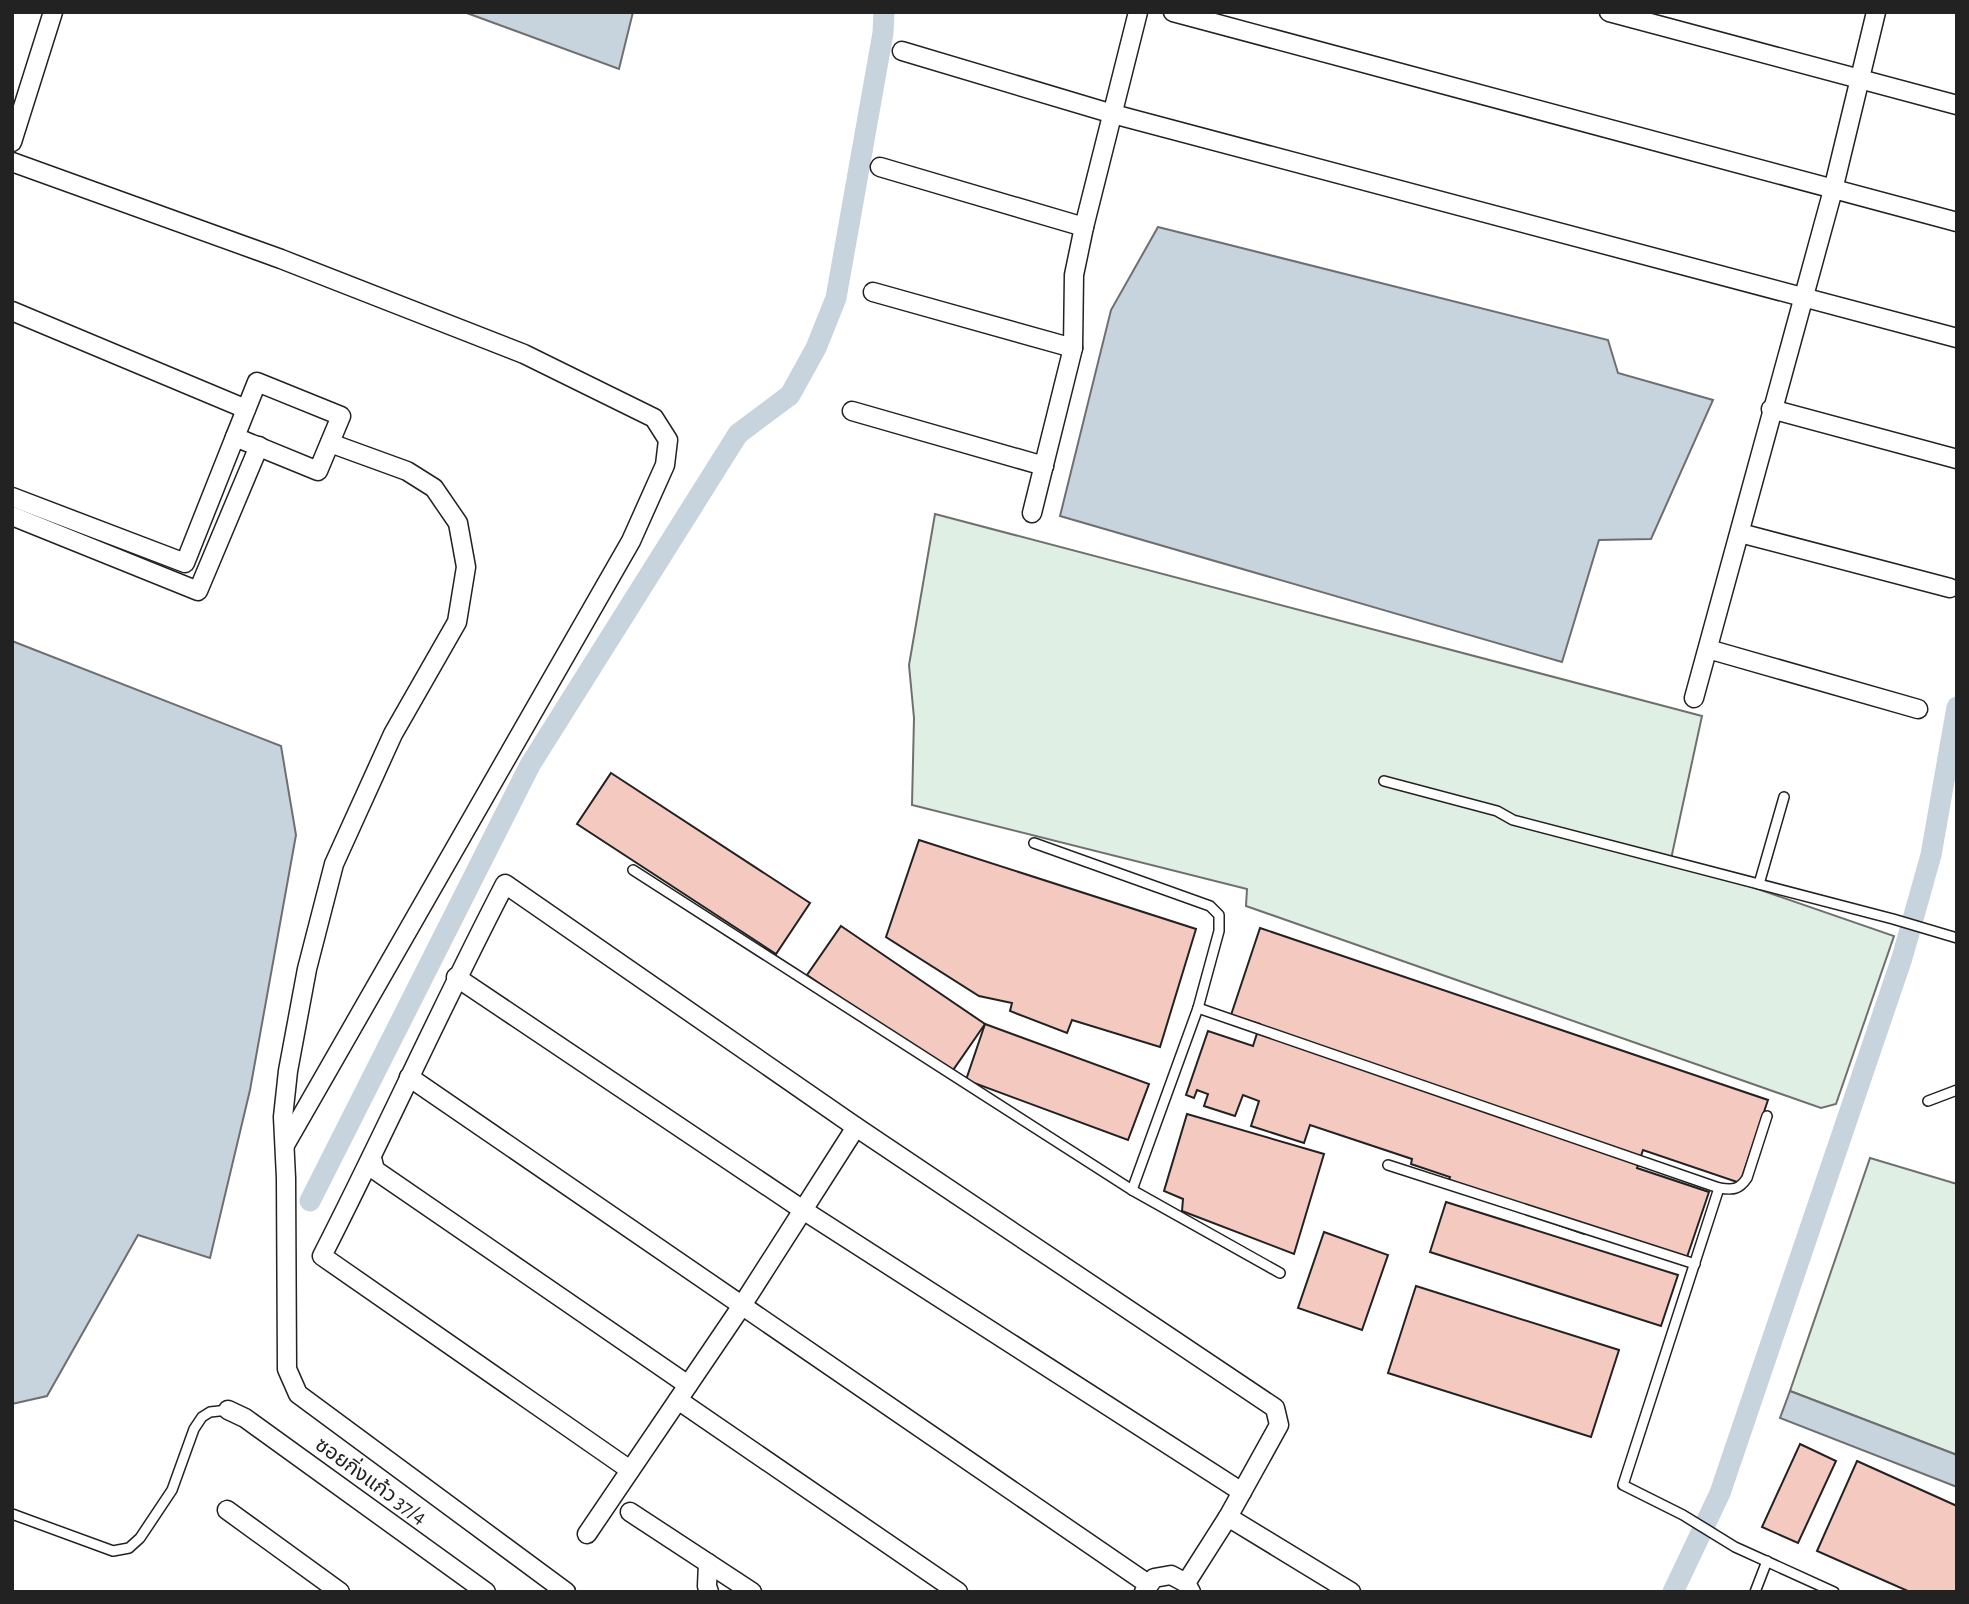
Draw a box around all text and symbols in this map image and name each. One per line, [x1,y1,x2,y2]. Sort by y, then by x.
street label: ซอยกิ่งแก้ว 37/4 [311,1431,433,1528]

